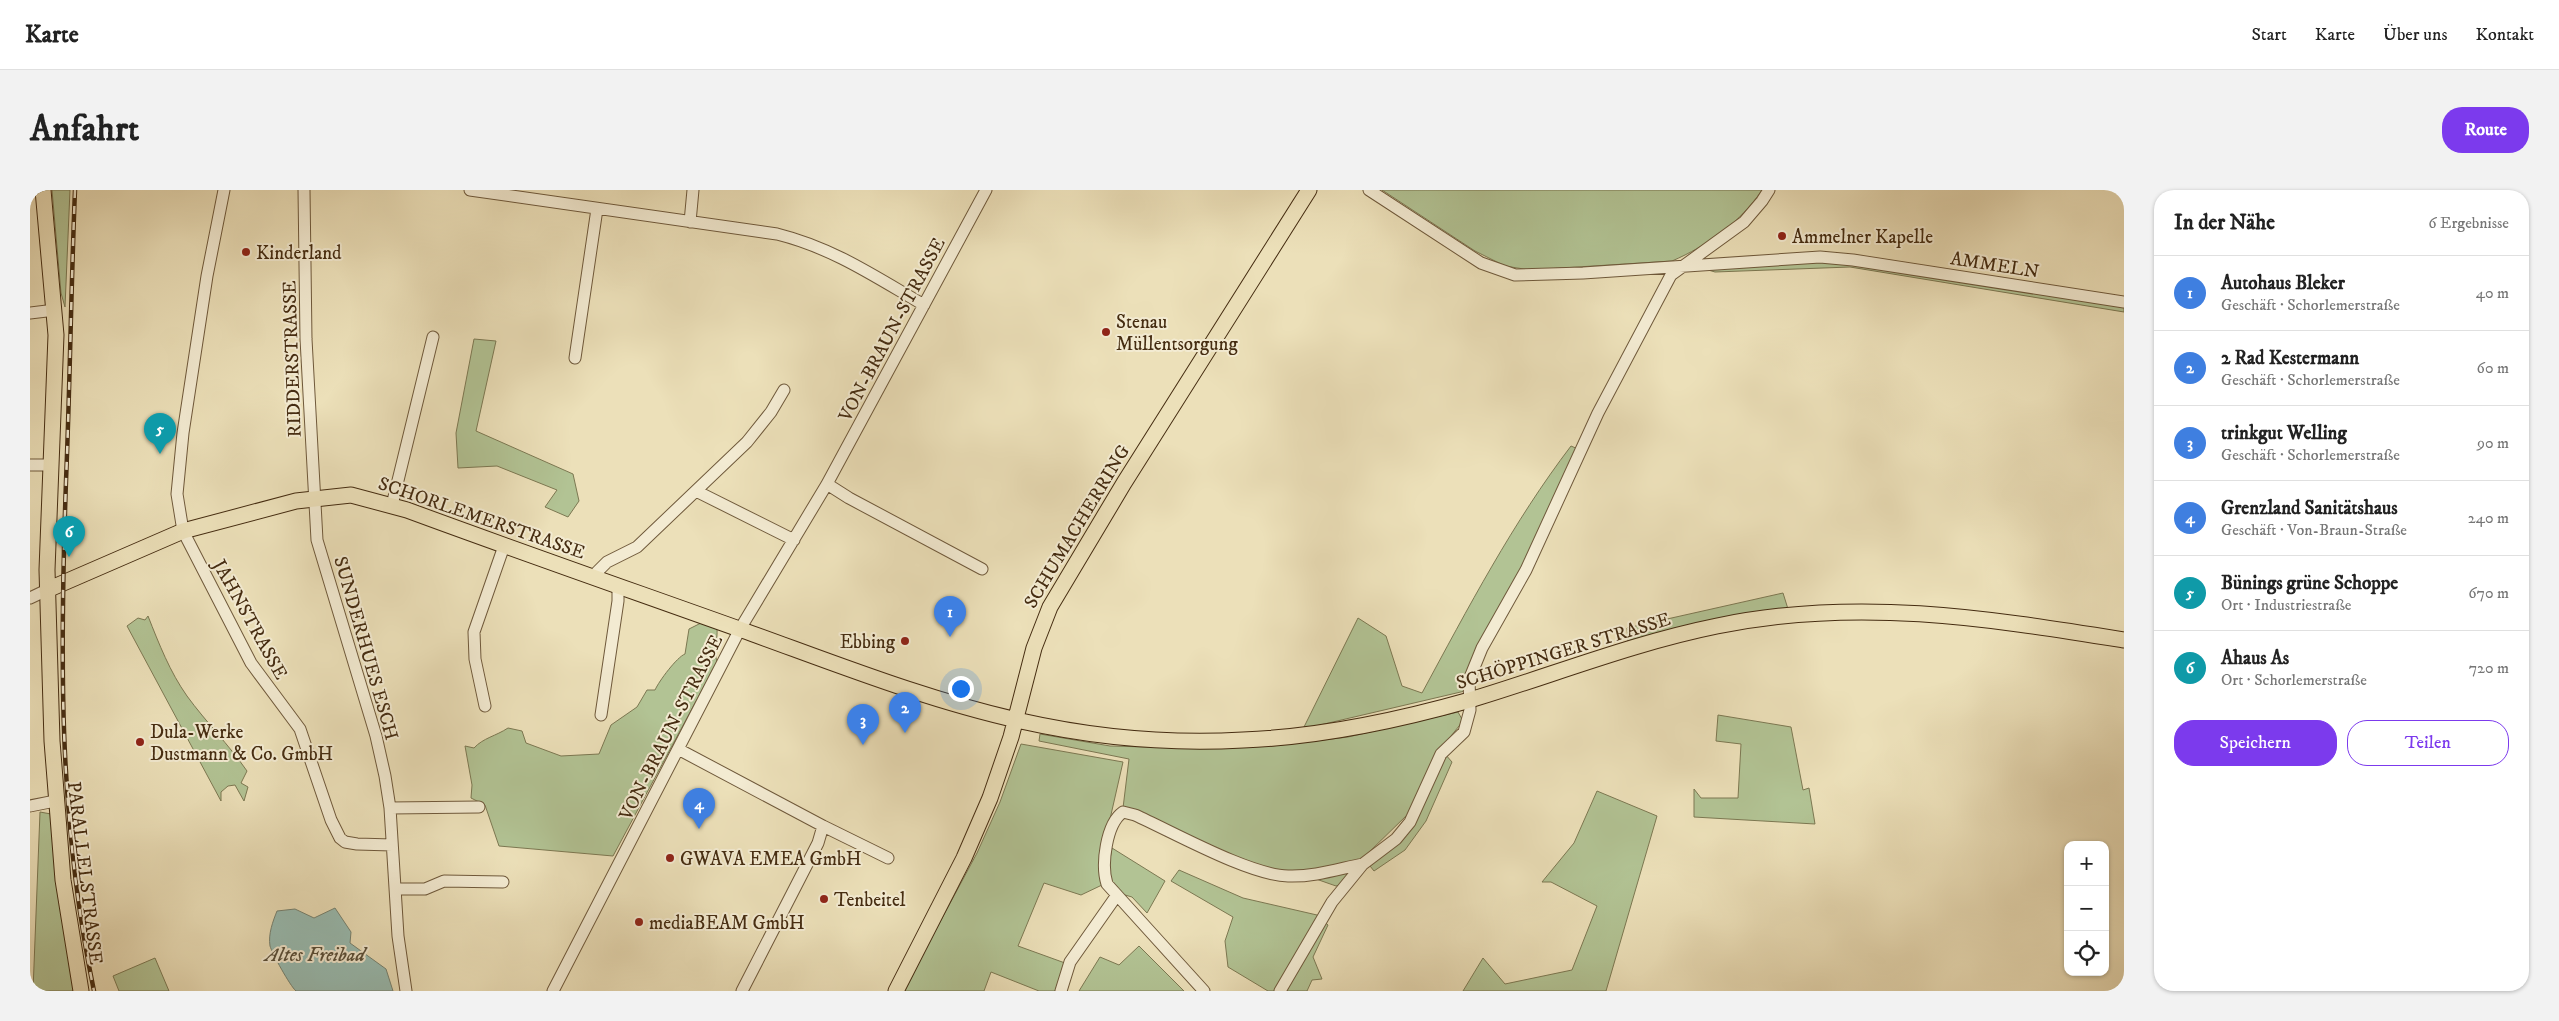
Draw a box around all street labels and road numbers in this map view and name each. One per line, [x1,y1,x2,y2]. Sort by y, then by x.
street label: VON-BRAUN-STRASSE [834,234,951,426]
street label: AMMELN [1949,247,2041,284]
street label: RIDDERSTRASSE [278,280,307,438]
street label: SCHUMACHERRING [1019,441,1135,613]
street label: SCHORLEMERSTRASSE [375,472,588,565]
street label: JAHNSTRASSE [206,554,292,684]
street label: SUNDERHUES ESCH [328,554,403,743]
street label: SCHÖPPINGER STRASSE [1453,607,1673,695]
street label: VON-BRAUN-STRASSE [614,631,728,825]
street label: PARALLELSTRASSE [62,780,107,966]

